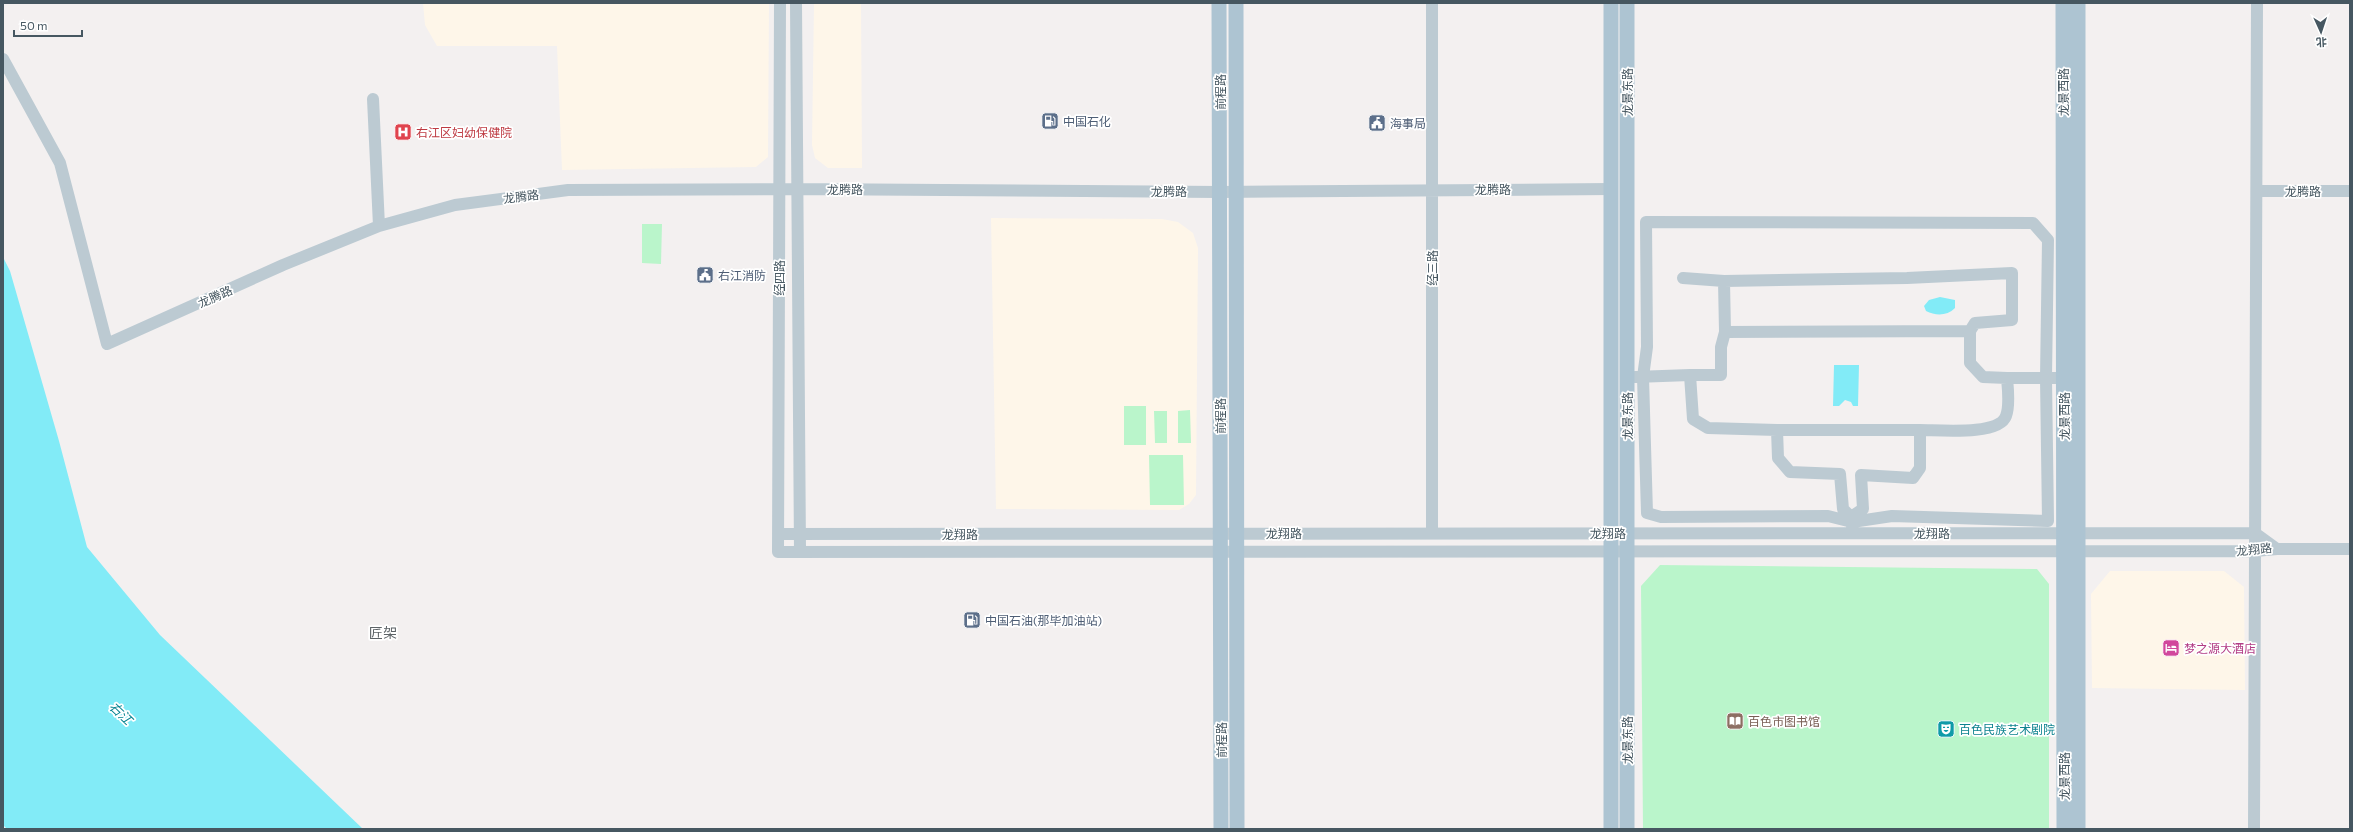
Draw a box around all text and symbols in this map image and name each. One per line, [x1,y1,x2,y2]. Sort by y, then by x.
scale bar [14,12,82,38]
north arrow [2301,12,2341,52]
text: 50 m [20,18,48,32]
text: 北 [2316,36,2327,49]
street label: 龙景东路 [1620,68,1634,116]
street label: 龙景西路 [2056,68,2070,116]
street label: 前程路 [1213,74,1227,110]
fuel station icon: 中国石化 [1040,111,1060,131]
public building icon: 海事局 [1367,113,1387,133]
place label: 中国石化 [1063,114,1111,128]
place label: 海事局 [1390,116,1426,130]
hospital icon: 右江区妇幼保健院 [393,122,413,142]
place label: 右江区妇幼保健院 [416,125,512,139]
street label: 龙腾路 [827,182,863,196]
street label: 龙腾路 [1475,182,1511,196]
street label: 龙腾路 [1151,184,1187,198]
street label: 龙腾路 [2285,184,2321,198]
street label: 龙腾路 [502,187,540,205]
street label: 经三路 [1425,250,1439,286]
street label: 经四路 [772,260,786,296]
public building icon: 右江消防 [695,265,715,285]
place label: 右江消防 [718,268,766,282]
street label: 龙腾路 [196,282,234,310]
street label: 龙景东路 [1620,392,1634,440]
street label: 龙景西路 [2057,392,2071,440]
street label: 前程路 [1213,398,1227,434]
street label: 龙翔路 [1266,526,1302,540]
street label: 龙翔路 [1590,526,1626,540]
street label: 龙翔路 [1914,526,1950,540]
street label: 龙翔路 [942,527,978,541]
street label: 龙翔路 [2235,540,2273,558]
fuel station icon: 中国石油(那毕加油站) [962,610,982,630]
place label: 中国石油(那毕加油站) [985,613,1102,627]
district label: 匠架 [369,624,397,641]
hotel icon: 梦之源大酒店 [2161,638,2181,658]
place label: 梦之源大酒店 [2184,641,2256,655]
water label: 右江 [106,698,137,729]
library icon: 百色市图书馆 [1725,711,1745,731]
place label: 百色市图书馆 [1748,714,1820,728]
street label: 龙景东路 [1620,716,1634,764]
theatre icon: 百色民族艺术剧院 [1936,719,1956,739]
street label: 前程路 [1214,722,1228,758]
place label: 百色民族艺术剧院 [1959,722,2055,736]
street label: 龙景西路 [2057,752,2071,800]

